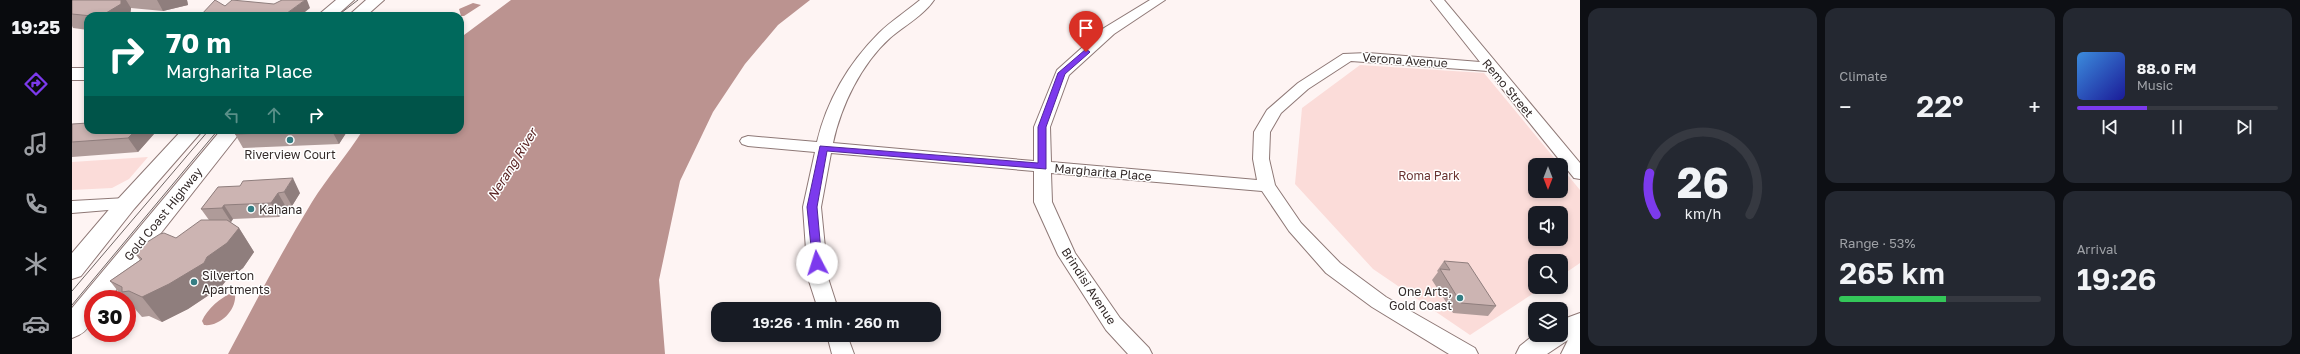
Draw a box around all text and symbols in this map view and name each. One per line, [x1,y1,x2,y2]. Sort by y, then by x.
pin [1069,11,1103,52]
text: 19:25 [12,16,60,38]
icon: arrive [1075,17,1097,39]
text: 70 m [166,26,231,59]
icon: right [100,28,152,80]
street label: Verona Avenue [1362,50,1448,70]
street label: Remo Street [1479,56,1537,120]
text: 88.0 FM [2137,59,2196,77]
text: Margharita Place [166,60,312,82]
text: Climate [1839,68,1887,84]
icon: directions [22,70,50,98]
text: Music [2137,77,2173,93]
text: 22° [1916,88,1964,124]
text: − [1839,93,1851,120]
text: + [2029,93,2041,120]
icon: left [221,104,243,126]
icon: ahead [263,104,285,126]
icon: right [305,104,327,126]
icon: previous [2099,116,2121,138]
icon: pause [2166,116,2188,138]
icon: next [2233,116,2255,138]
water label: Nerang River [484,124,541,203]
icon: music [22,130,50,158]
marker: Riverview Court [285,135,295,145]
place label: Riverview Court [244,147,336,162]
text: 26 [1677,157,1729,207]
north arrow [1528,158,1568,198]
map controls [1528,158,1568,342]
street label: Margharita Place [1054,160,1152,184]
street label: Gold Coast Highway [121,164,205,264]
park label: Roma Park [1398,168,1460,183]
icon: phone [22,190,50,218]
place label: Kahana [259,202,302,217]
marker: Kahana [246,204,256,214]
text: km/h [1684,205,1721,222]
button: sound [1528,206,1568,246]
text: Range · 53% [1839,235,1915,251]
text: Arrival [2077,241,2117,257]
position arrow [796,242,838,284]
street label: Brindisi Avenue [1059,245,1120,327]
icon: climate [22,250,50,278]
button: search [1528,254,1568,294]
text: 265 km [1839,255,1945,291]
text: 19:26 [2077,261,2157,297]
place label: Silverton Apartments [202,268,270,297]
marker: Silverton Apartments [189,277,199,287]
place label: One Arts, Gold Coast [1389,284,1452,313]
speed limit sign: 30 [84,290,136,342]
marker: One Arts, Gold Coast [1455,293,1465,303]
button: layers [1528,302,1568,342]
icon: car [22,310,50,338]
text: 19:26 · 1 min · 260 m [753,313,899,331]

